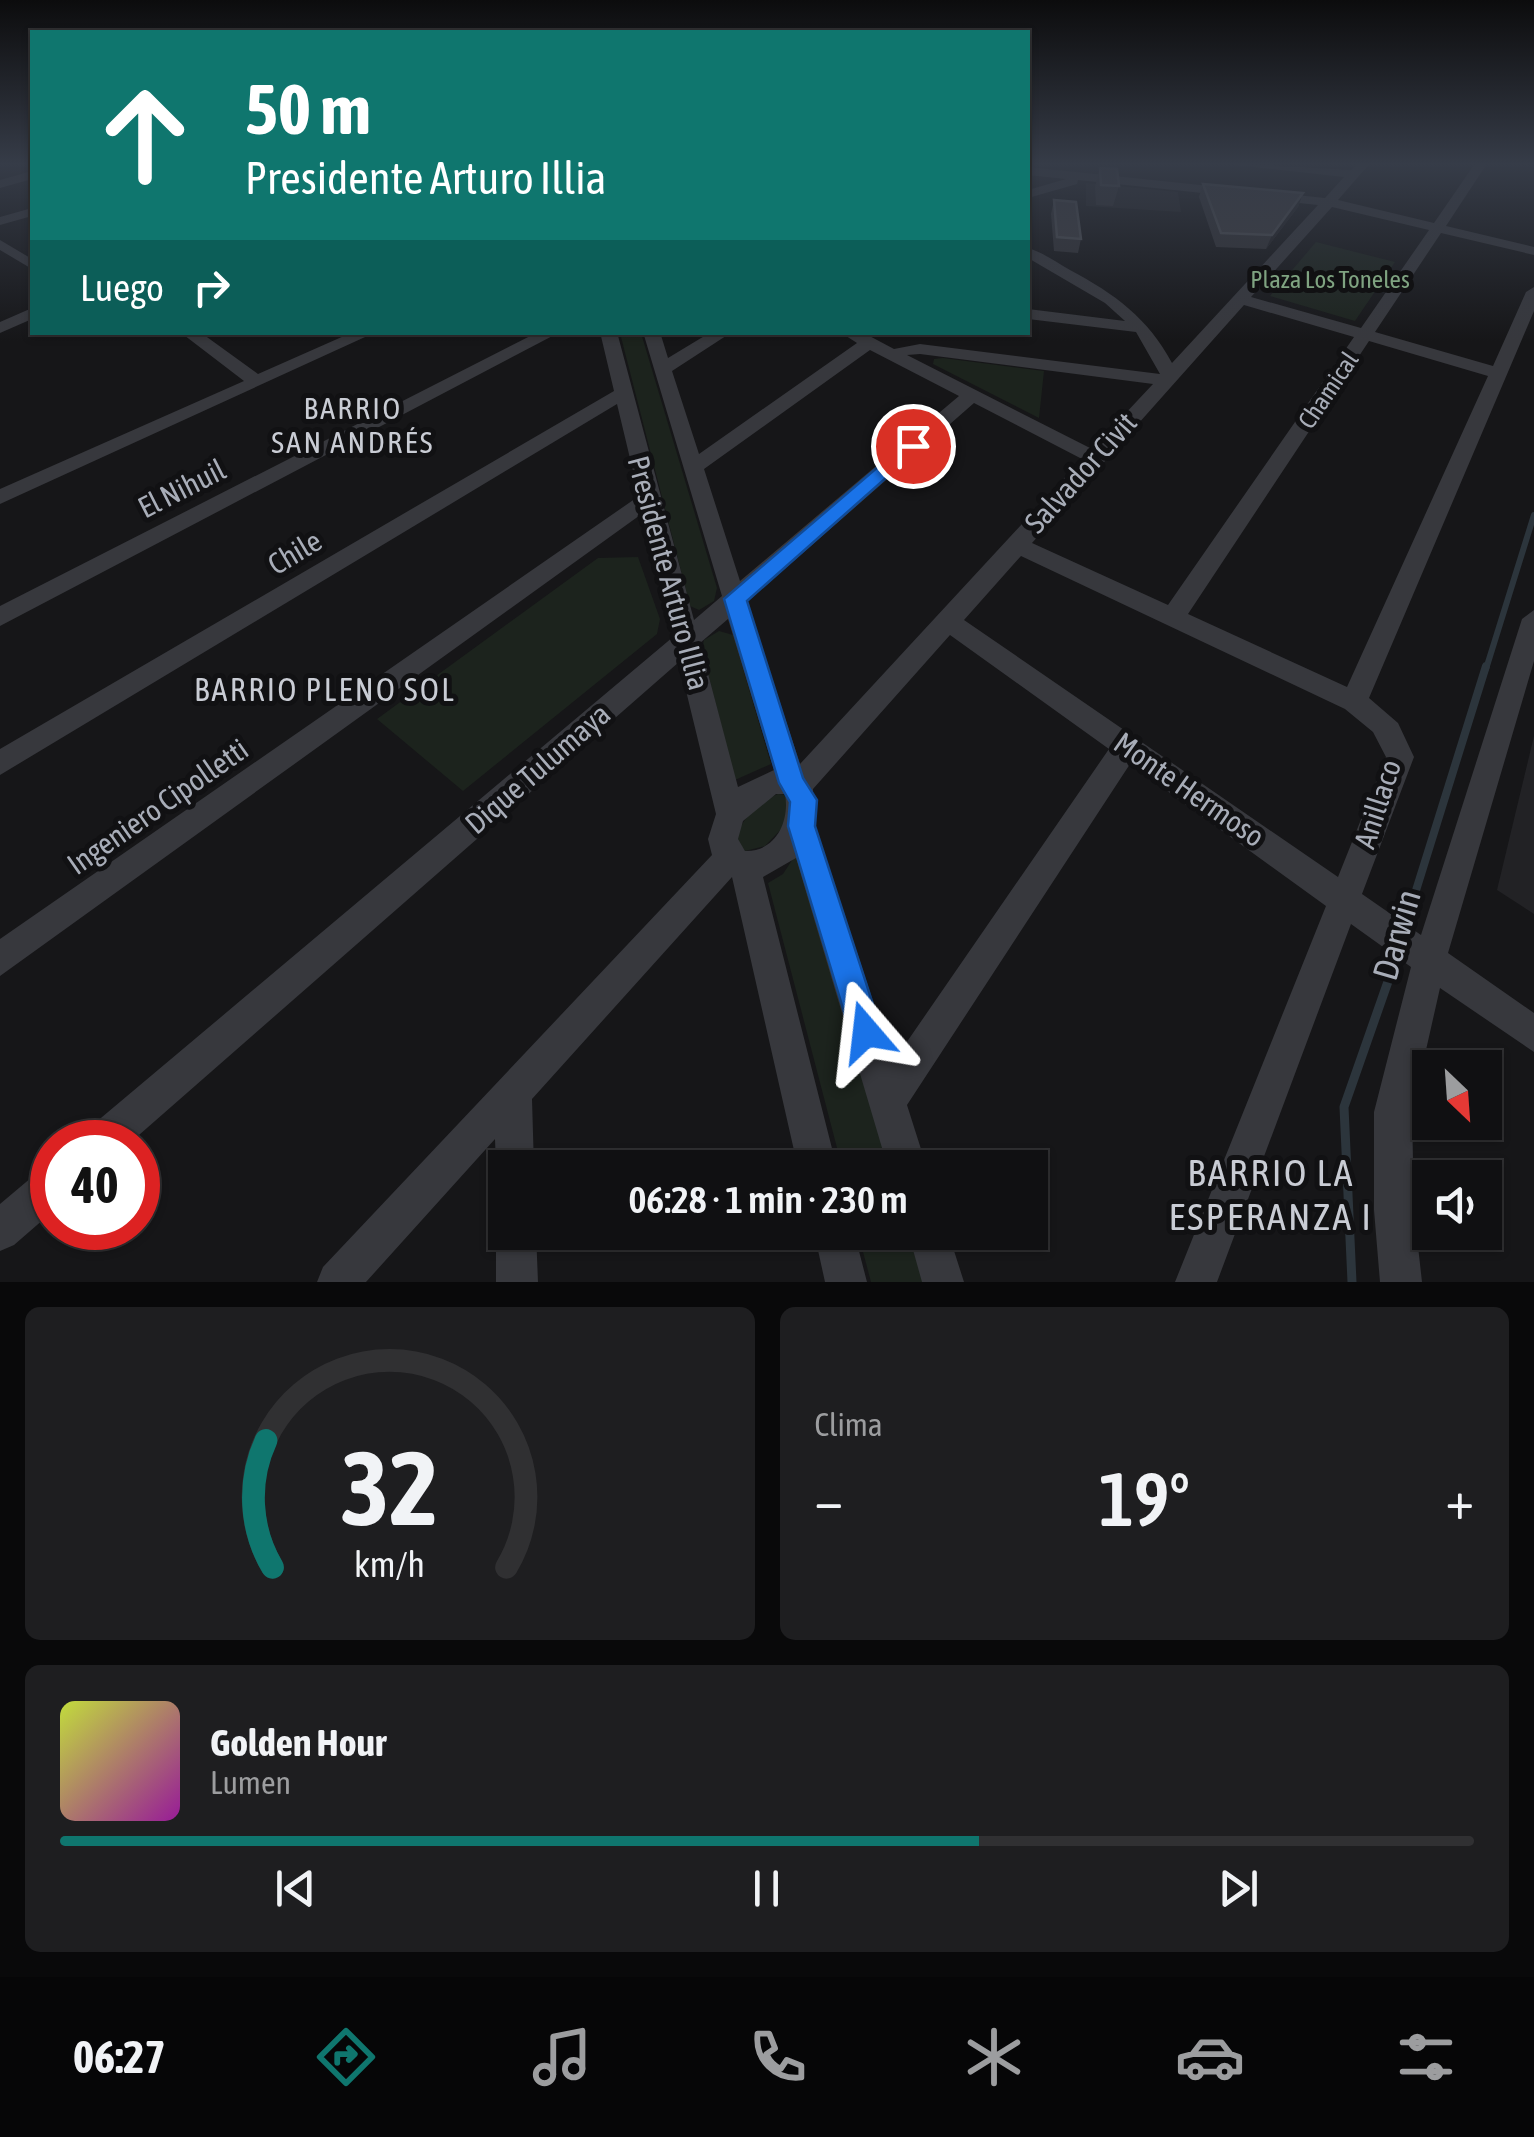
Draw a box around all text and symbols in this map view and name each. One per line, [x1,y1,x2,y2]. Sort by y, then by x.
text: 50 m [245,69,371,149]
icon: ahead [80,70,210,200]
text: Presidente Arturo Illia [245,152,606,204]
icon: right [184,260,239,315]
park label: Plaza Los Toneles [1250,265,1410,293]
text: Luego [80,266,164,309]
street label: Chamical [1292,346,1364,434]
district label: BARRIO SAN ANDRÉS [271,391,435,459]
pin [871,404,956,489]
street label: Salvador Civit [1018,405,1143,539]
icon: arrive [886,419,941,474]
street label: El Nihuil [132,452,231,524]
street label: Presidente Arturo Illia [621,452,717,694]
street label: Chile [262,523,327,581]
district label: BARRIO PLENO SOL [194,671,456,708]
street label: Dique Tulumaya [458,696,617,840]
street label: Monte Hermoso [1108,725,1271,853]
street label: Ingeniero Cipolletti [61,731,254,881]
street label: Anillaco [1347,755,1407,852]
street label: Darwin [1364,885,1428,985]
position arrow [814,980,918,1084]
north arrow [1412,1050,1502,1140]
map controls [1412,1050,1502,1250]
speed limit sign: 40 [30,1120,160,1250]
district label: BARRIO LA ESPERANZA I [1168,1151,1374,1238]
button: sound [1412,1160,1502,1250]
text: 06:28 · 1 min · 230 m [628,1178,908,1221]
text: Clima [815,1406,883,1443]
text: 32 [341,1428,439,1547]
text: 19° [1099,1456,1190,1542]
text: − [815,1468,843,1531]
text: + [1445,1468,1474,1531]
text: km/h [354,1544,425,1585]
text: Golden Hour [210,1721,386,1764]
text: Lumen [210,1764,291,1801]
icon: previous [268,1861,323,1916]
icon: pause [739,1861,794,1916]
icon: next [1211,1861,1266,1916]
icon: directions [311,2022,381,2092]
icon: music [527,2022,597,2092]
icon: phone [743,2022,813,2092]
icon: climate [959,2022,1029,2092]
icon: car [1175,2022,1245,2092]
icon: filters [1391,2022,1461,2092]
text: 06:27 [73,2031,166,2083]

